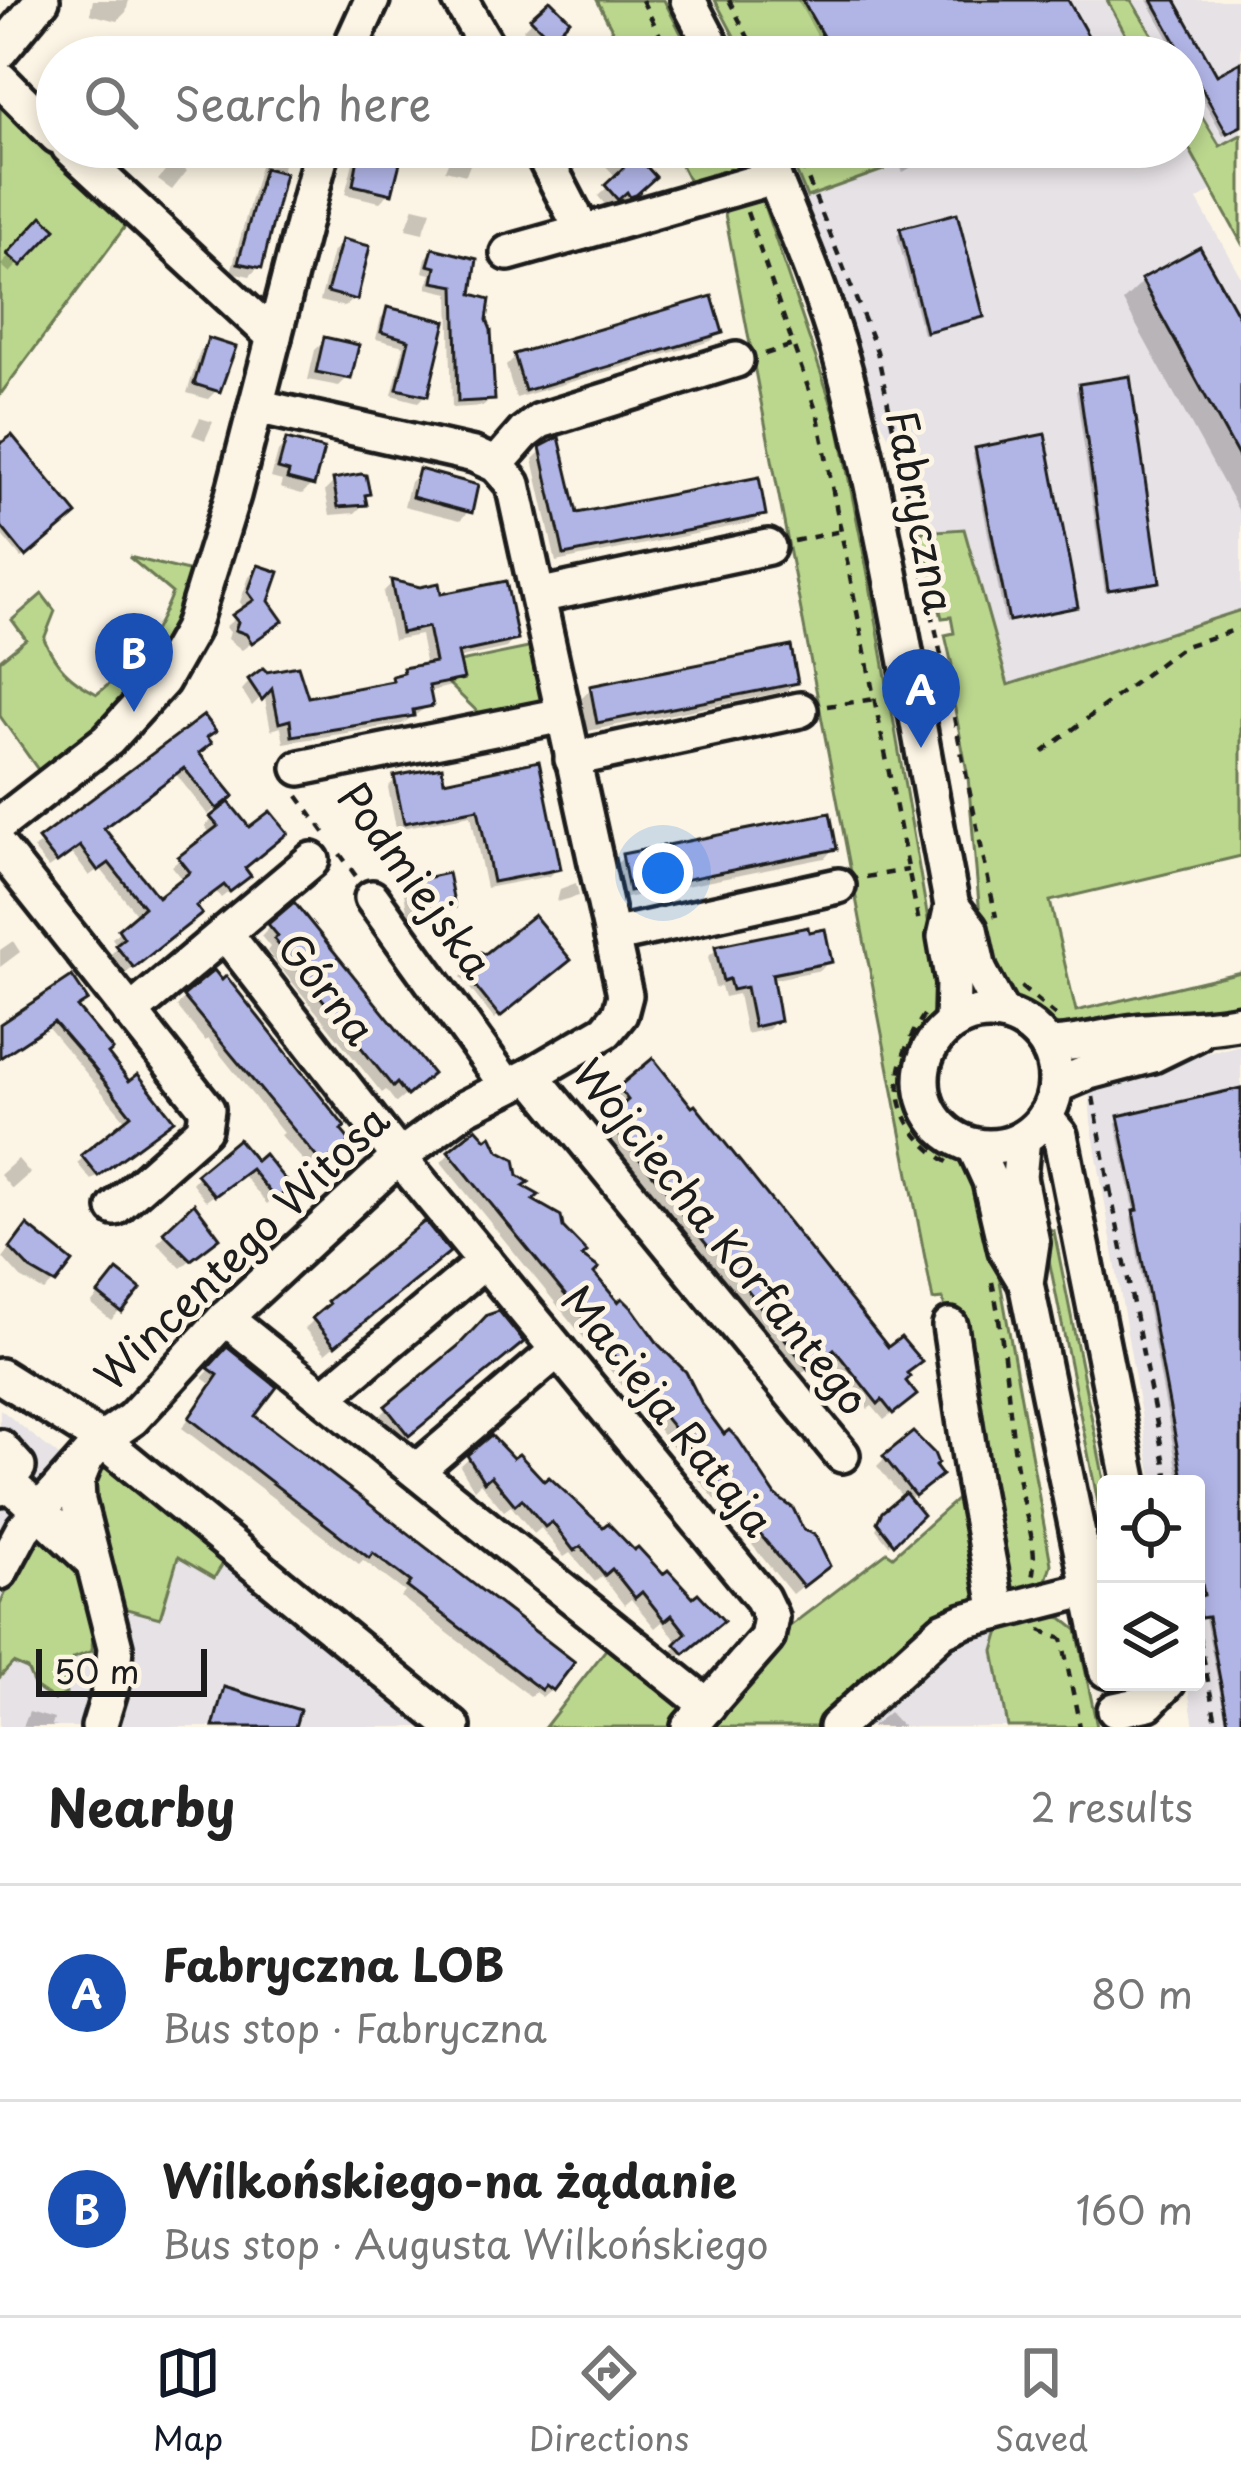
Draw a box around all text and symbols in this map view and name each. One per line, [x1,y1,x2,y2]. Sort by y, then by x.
search box [36,36,1205,168]
text: Search here [174,68,431,136]
icon: search [78,69,144,135]
street label: Fabryczna [872,404,973,619]
pin: B [95,613,173,712]
pin: A [882,649,960,748]
street label: Podmiejska [324,768,510,991]
your location [633,843,693,903]
street label: Górna [264,918,392,1058]
street label: Wojciecha Korfantego [559,1044,887,1427]
street label: Wincentego Witosa [79,1089,402,1404]
street label: Macieja Rataja [548,1270,791,1549]
map controls [1097,1475,1205,1691]
button: locate [1097,1475,1205,1583]
button: layers [1097,1583,1205,1691]
scale bar [36,1643,207,1696]
text: 50 m [54,1645,140,1695]
text: Nearby [48,1767,235,1844]
text: 2 results [1031,1776,1193,1835]
text: Fabryczna LOB [162,1929,505,1997]
text: A [72,1963,102,2022]
text: 80 m [1091,1963,1193,2022]
text: Bus stop · Fabryczna [162,1997,547,2056]
text: Wilkońskiego-na żądanie [162,2145,737,2213]
text: B [74,2179,100,2238]
text: 160 m [1076,2179,1193,2238]
text: Bus stop · Augusta Wilkońskiego [162,2213,769,2272]
tab: Map [153,2340,223,2462]
tab: Directions [529,2340,689,2462]
tab: Saved [995,2340,1088,2462]

